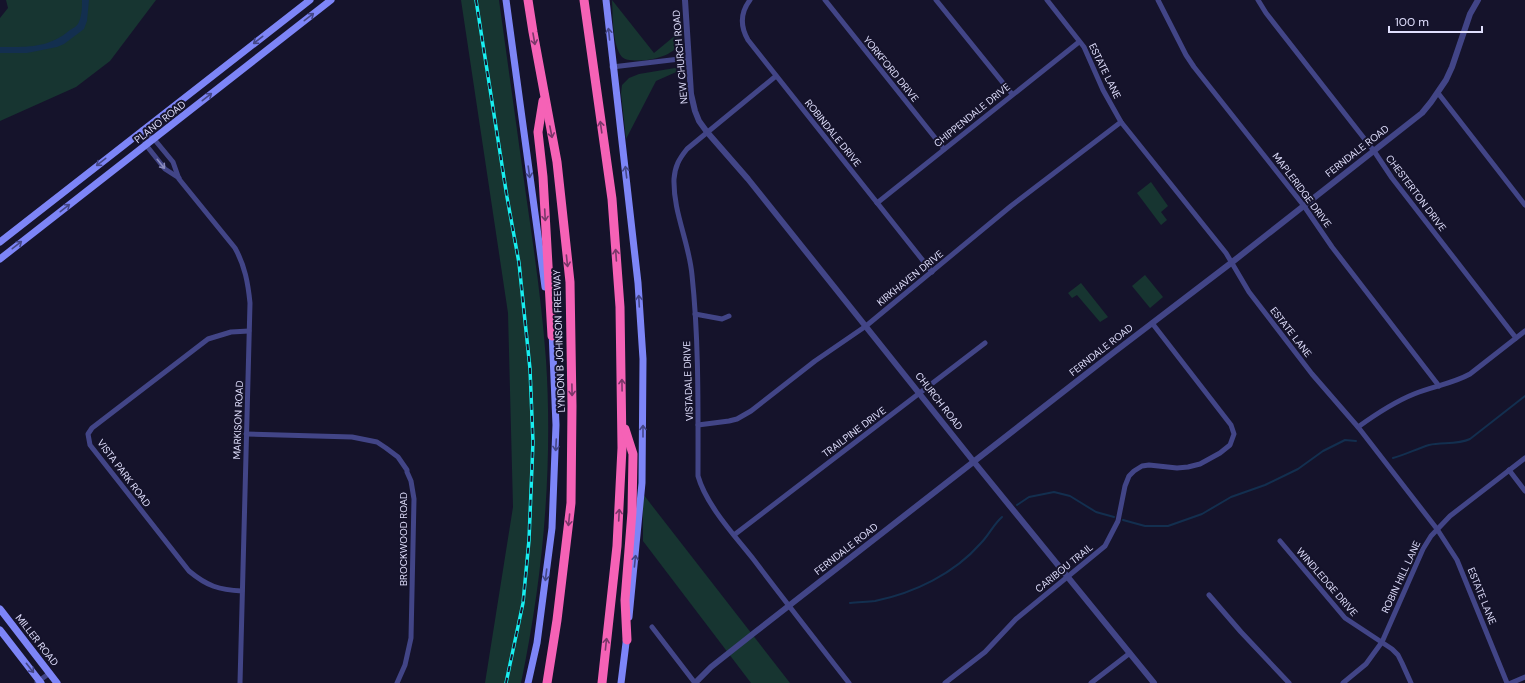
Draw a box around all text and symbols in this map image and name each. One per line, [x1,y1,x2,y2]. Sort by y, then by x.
scale bar [1389,8,1482,34]
street label: NEW CHURCH ROAD [669,9,691,105]
one-way arrow [304,13,315,21]
text: 100 m [1395,14,1429,30]
one-way arrow [605,28,613,41]
one-way arrow [530,32,538,45]
street label: YORKFORD DRIVE [860,33,922,105]
one-way arrow [252,36,263,45]
street label: ESTATE LANE [1086,41,1124,101]
street label: CHIPPENDALE DRIVE [931,80,1013,150]
one-way arrow [202,93,213,102]
street label: ROBINDALE DRIVE [802,97,864,170]
street label: PLANO ROAD [132,98,188,146]
one-way arrow [597,121,605,134]
street label: FERNDALE ROAD [1323,122,1391,180]
one-way arrow [547,125,555,138]
street label: MAPLERIDGE DRIVE [1270,150,1335,230]
street label: CHESTERTON DRIVE [1383,152,1449,234]
one-way arrow [96,158,107,166]
one-way arrow [156,159,165,170]
one-way arrow [525,165,533,178]
one-way arrow [622,166,629,179]
one-way arrow [59,204,70,213]
one-way arrow [542,208,549,221]
one-way arrow [12,241,23,250]
street label: KIRKHAVEN DRIVE [874,247,946,309]
one-way arrow [612,249,619,262]
one-way arrow [564,254,571,267]
street label: LYNDON B JOHNSON FREEWAY [550,269,568,413]
one-way arrow [636,295,643,308]
street label: ESTATE LANE [1267,304,1315,360]
street label: FERNDALE ROAD [1067,321,1135,379]
street label: VISTADALE DRIVE [680,340,696,421]
street label: CHURCH ROAD [912,369,966,433]
one-way arrow [618,379,626,392]
street label: MARKISON ROAD [230,380,246,460]
one-way arrow [568,383,576,396]
street label: TRAILPINE DRIVE [819,404,889,460]
one-way arrow [639,425,647,438]
street label: VISTA PARK ROAD [94,437,154,510]
one-way arrow [552,438,559,451]
street label: BROCKWOOD ROAD [397,492,410,586]
one-way arrow [615,509,622,522]
one-way arrow [565,513,573,526]
street label: FERNDALE ROAD [812,520,880,578]
street label: ROBIN HILL LANE [1379,538,1424,615]
street label: CARIBOU TRAIL [1032,541,1096,595]
street label: WINDLEDGE DRIVE [1294,545,1361,619]
one-way arrow [631,555,638,568]
street label: ESTATE LANE [1465,566,1499,627]
one-way arrow [542,568,550,581]
street label: MILLER ROAD [13,611,61,669]
one-way arrow [602,638,610,651]
one-way arrow [25,663,34,674]

